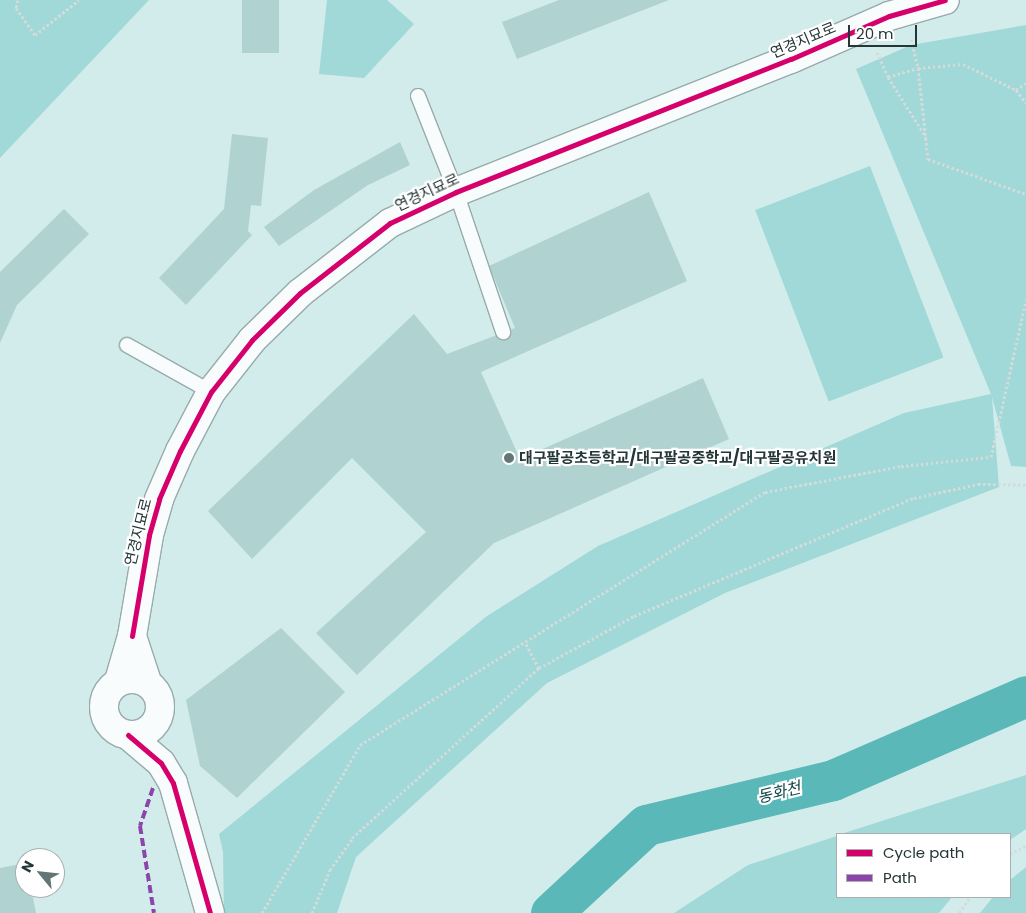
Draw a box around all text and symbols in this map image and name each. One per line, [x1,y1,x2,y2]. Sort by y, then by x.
scale bar [851,15,920,47]
street label: 연경지묘로 [768,18,838,62]
text: 20 m [856,23,894,44]
street label: 연경지묘로 [392,169,462,215]
place label: 대구팔공초등학교/대구팔공중학교/대구팔공유치원 [519,449,836,467]
marker: 대구팔공초등학교/대구팔공중학교/대구팔공유치원 [503,452,515,464]
street label: 연경지묘로 [121,496,155,568]
water label: 동화천 [755,778,803,808]
legend [836,833,1011,898]
text: Cycle path [883,842,964,863]
north arrow [15,848,65,898]
text: N [16,857,39,876]
text: Path [883,867,917,888]

